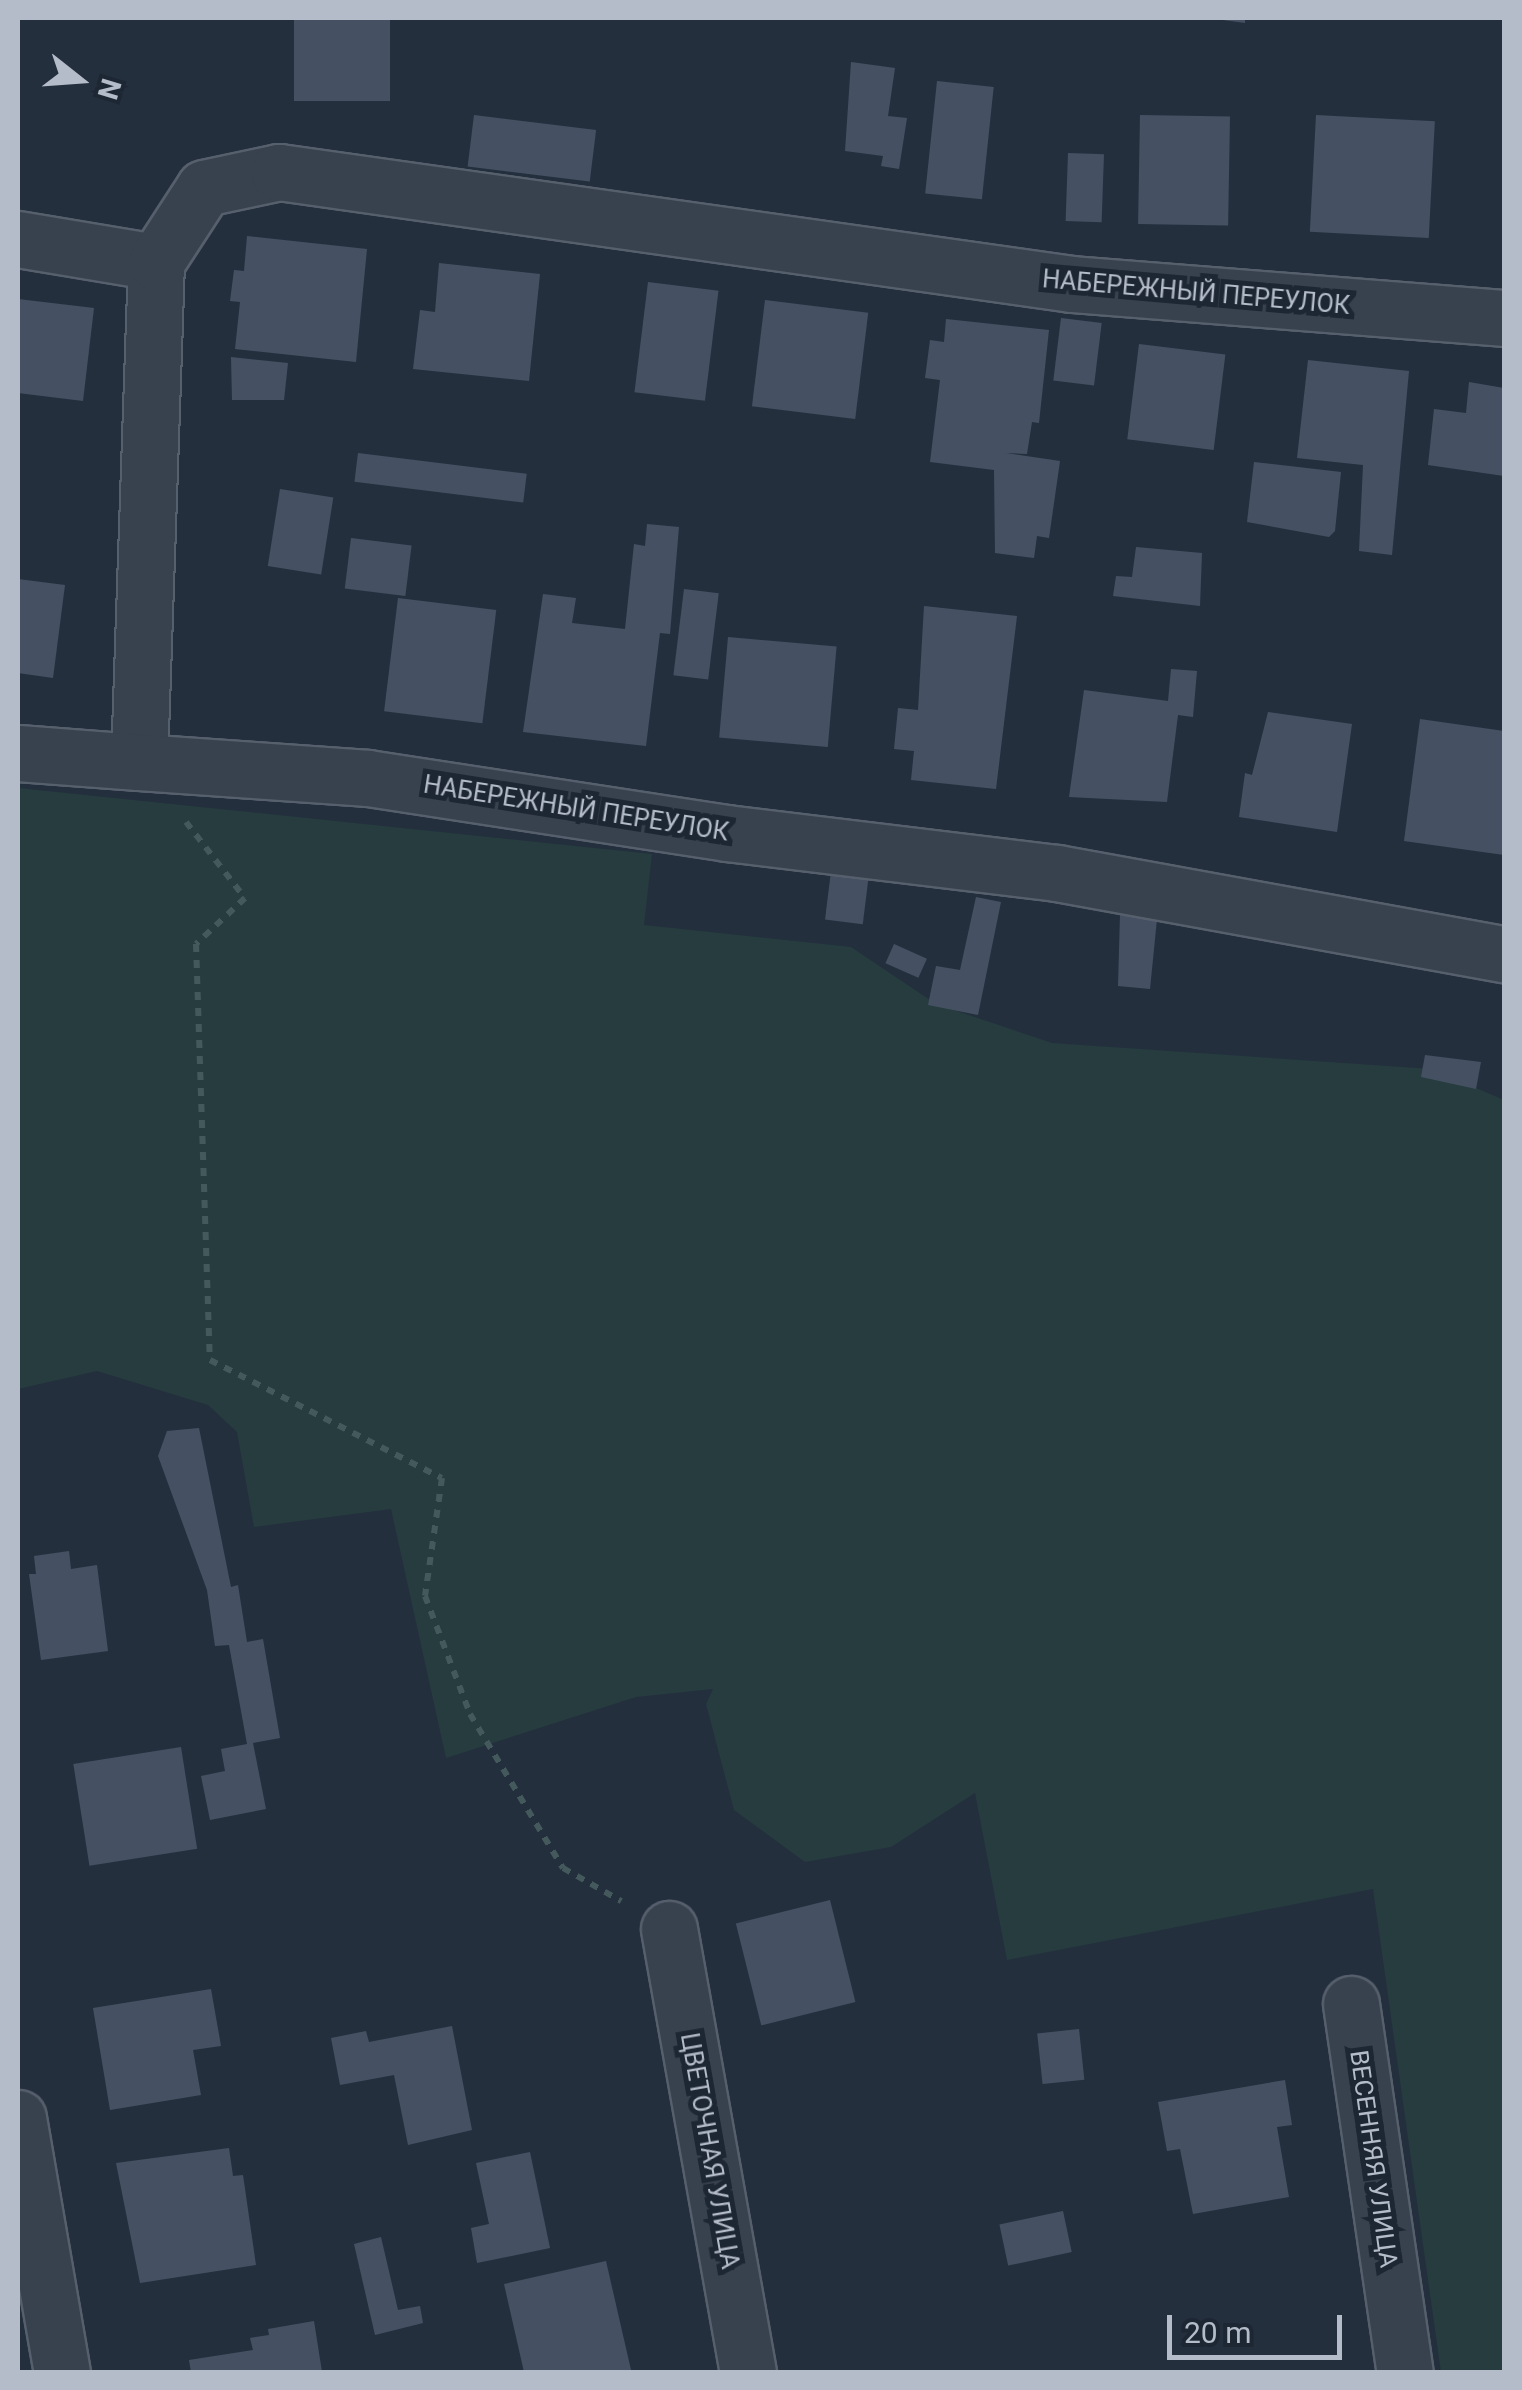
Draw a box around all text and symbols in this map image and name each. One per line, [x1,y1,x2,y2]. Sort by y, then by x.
north arrow [30,30,130,130]
text: N [91,75,128,103]
street label: НАБЕРЕЖНЫЙ ПЕРЕУЛОК [1041,265,1351,321]
street label: НАБЕРЕЖНЫЙ ПЕРЕУЛОК [421,770,731,848]
street label: ЦВЕТОЧНАЯ УЛИЦА [673,2031,745,2271]
street label: ВЕСЕННЯЯ УЛИЦА [1343,2048,1403,2270]
scale bar [1172,2295,1347,2357]
text: 20 m [1184,2315,1251,2350]

